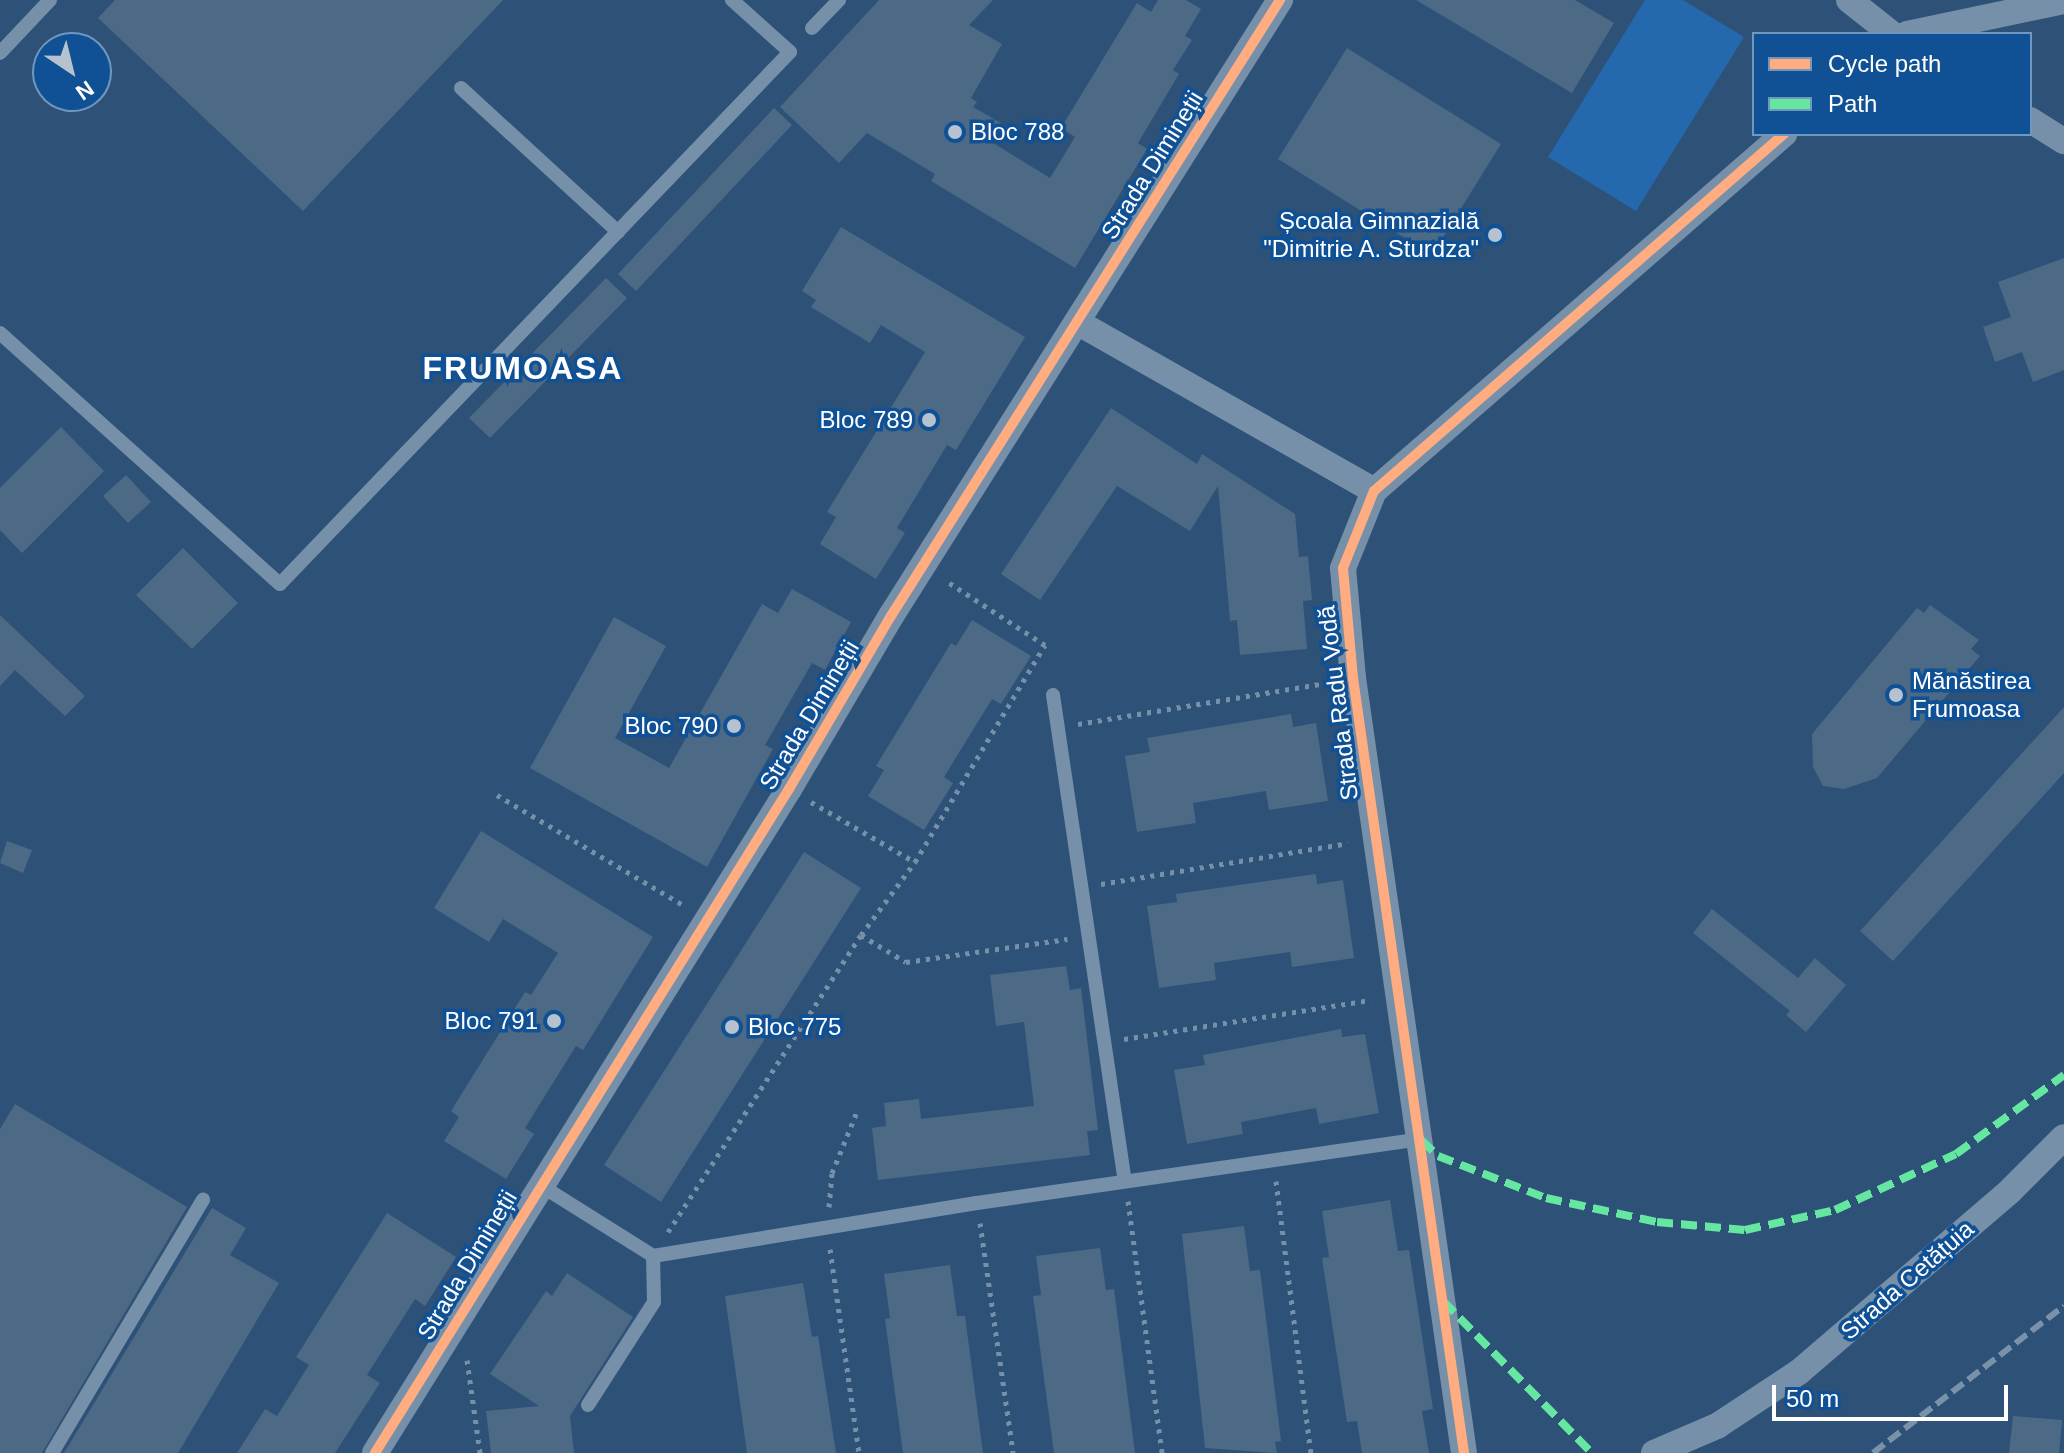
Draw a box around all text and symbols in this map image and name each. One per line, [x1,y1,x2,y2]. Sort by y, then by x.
north arrow [32,32,112,112]
legend [1752,32,2032,136]
text: Cycle path [1828,50,1941,77]
text: N [71,76,99,105]
street label: Strada Dimineții [1095,86,1209,244]
text: Path [1828,90,1877,117]
place label: Bloc 788 [971,118,1064,146]
marker: Bloc 788 [946,123,964,141]
place label: Școala Gimnazială "Dimitrie A. Sturdza" [1262,207,1479,263]
marker: Școala Gimnazială "Dimitrie A. Sturdza" [1486,226,1504,244]
district label: FRUMOASA [423,349,623,387]
place label: Bloc 789 [820,406,913,434]
marker: Bloc 789 [920,411,938,429]
street label: Strada Radu Vodă [1312,604,1364,802]
street label: Strada Dimineții [753,635,865,795]
place label: Mănăstirea Frumoasa [1912,667,2031,723]
marker: Mănăstirea Frumoasa [1887,686,1905,704]
place label: Bloc 790 [625,712,718,740]
marker: Bloc 790 [725,717,743,735]
place label: Bloc 791 [445,1007,538,1035]
marker: Bloc 791 [545,1012,563,1030]
place label: Bloc 775 [748,1013,841,1041]
marker: Bloc 775 [723,1018,741,1036]
street label: Strada Dimineții [411,1185,523,1345]
street label: Strada Cetățuia [1835,1214,1979,1346]
scale bar [1776,1369,2012,1419]
text: 50 m [1786,1385,1839,1412]

